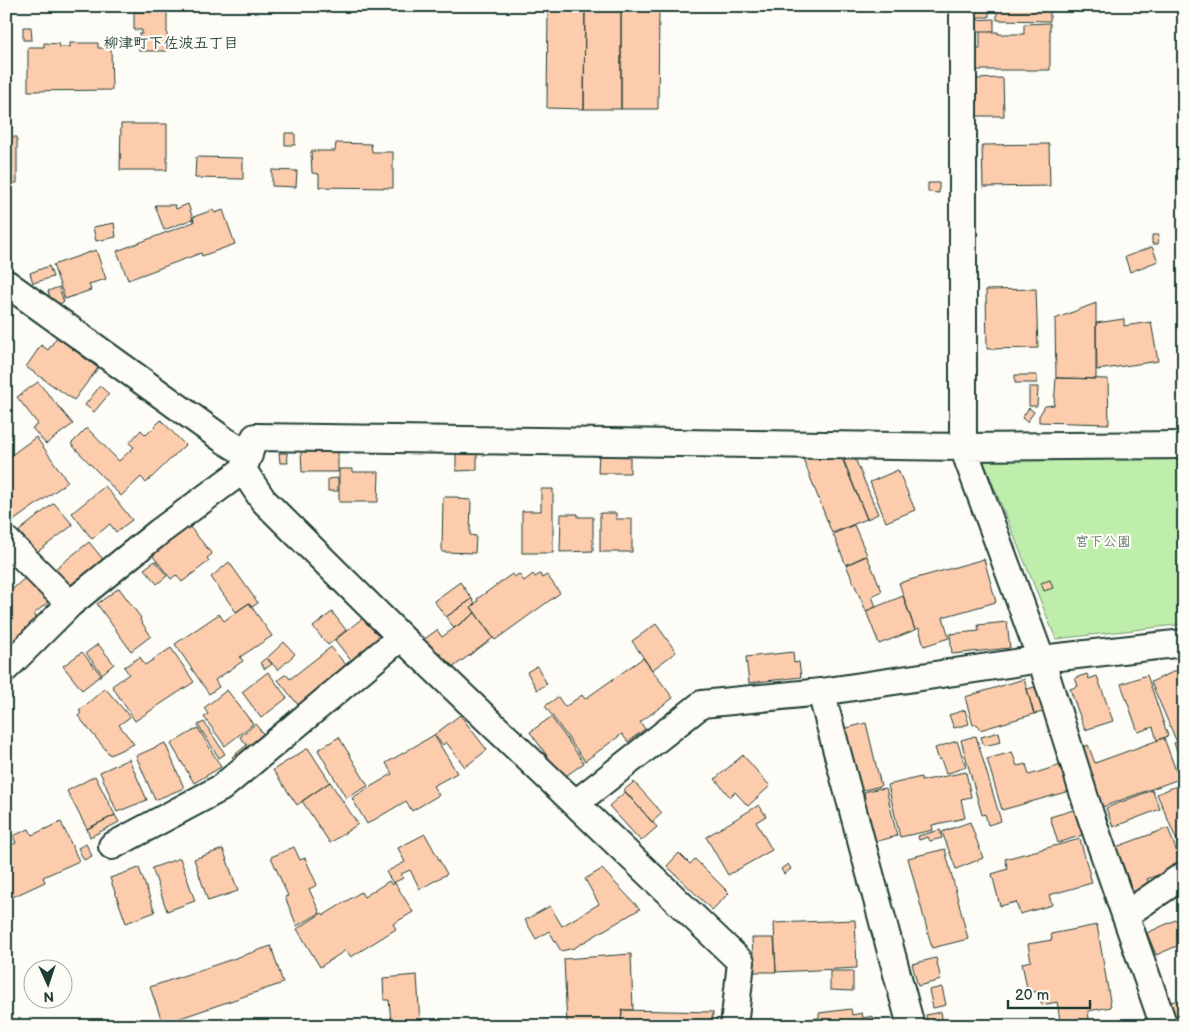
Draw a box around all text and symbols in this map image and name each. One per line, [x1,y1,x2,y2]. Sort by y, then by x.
district label: 柳津町下佐波五丁目 [103,34,239,53]
park label: 宮下公園 [1075,533,1131,550]
north arrow [22,960,72,1010]
scale bar [1008,977,1090,1009]
text: 20 m [1015,986,1049,1005]
text: N [43,988,54,1005]

